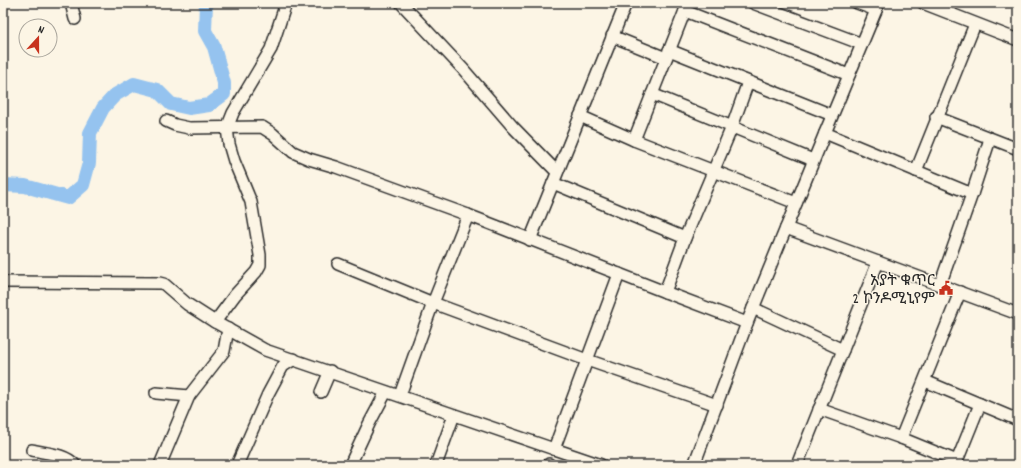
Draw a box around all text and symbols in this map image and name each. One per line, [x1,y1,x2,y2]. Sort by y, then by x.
north arrow [18,18,58,58]
text: N [35,22,47,39]
place label: አያት ቁጥር 2 ኮንዶሚኒየም [852,270,935,311]
public building icon: አያት ቁጥር 2 ኮንዶሚኒየም [938,280,954,296]

